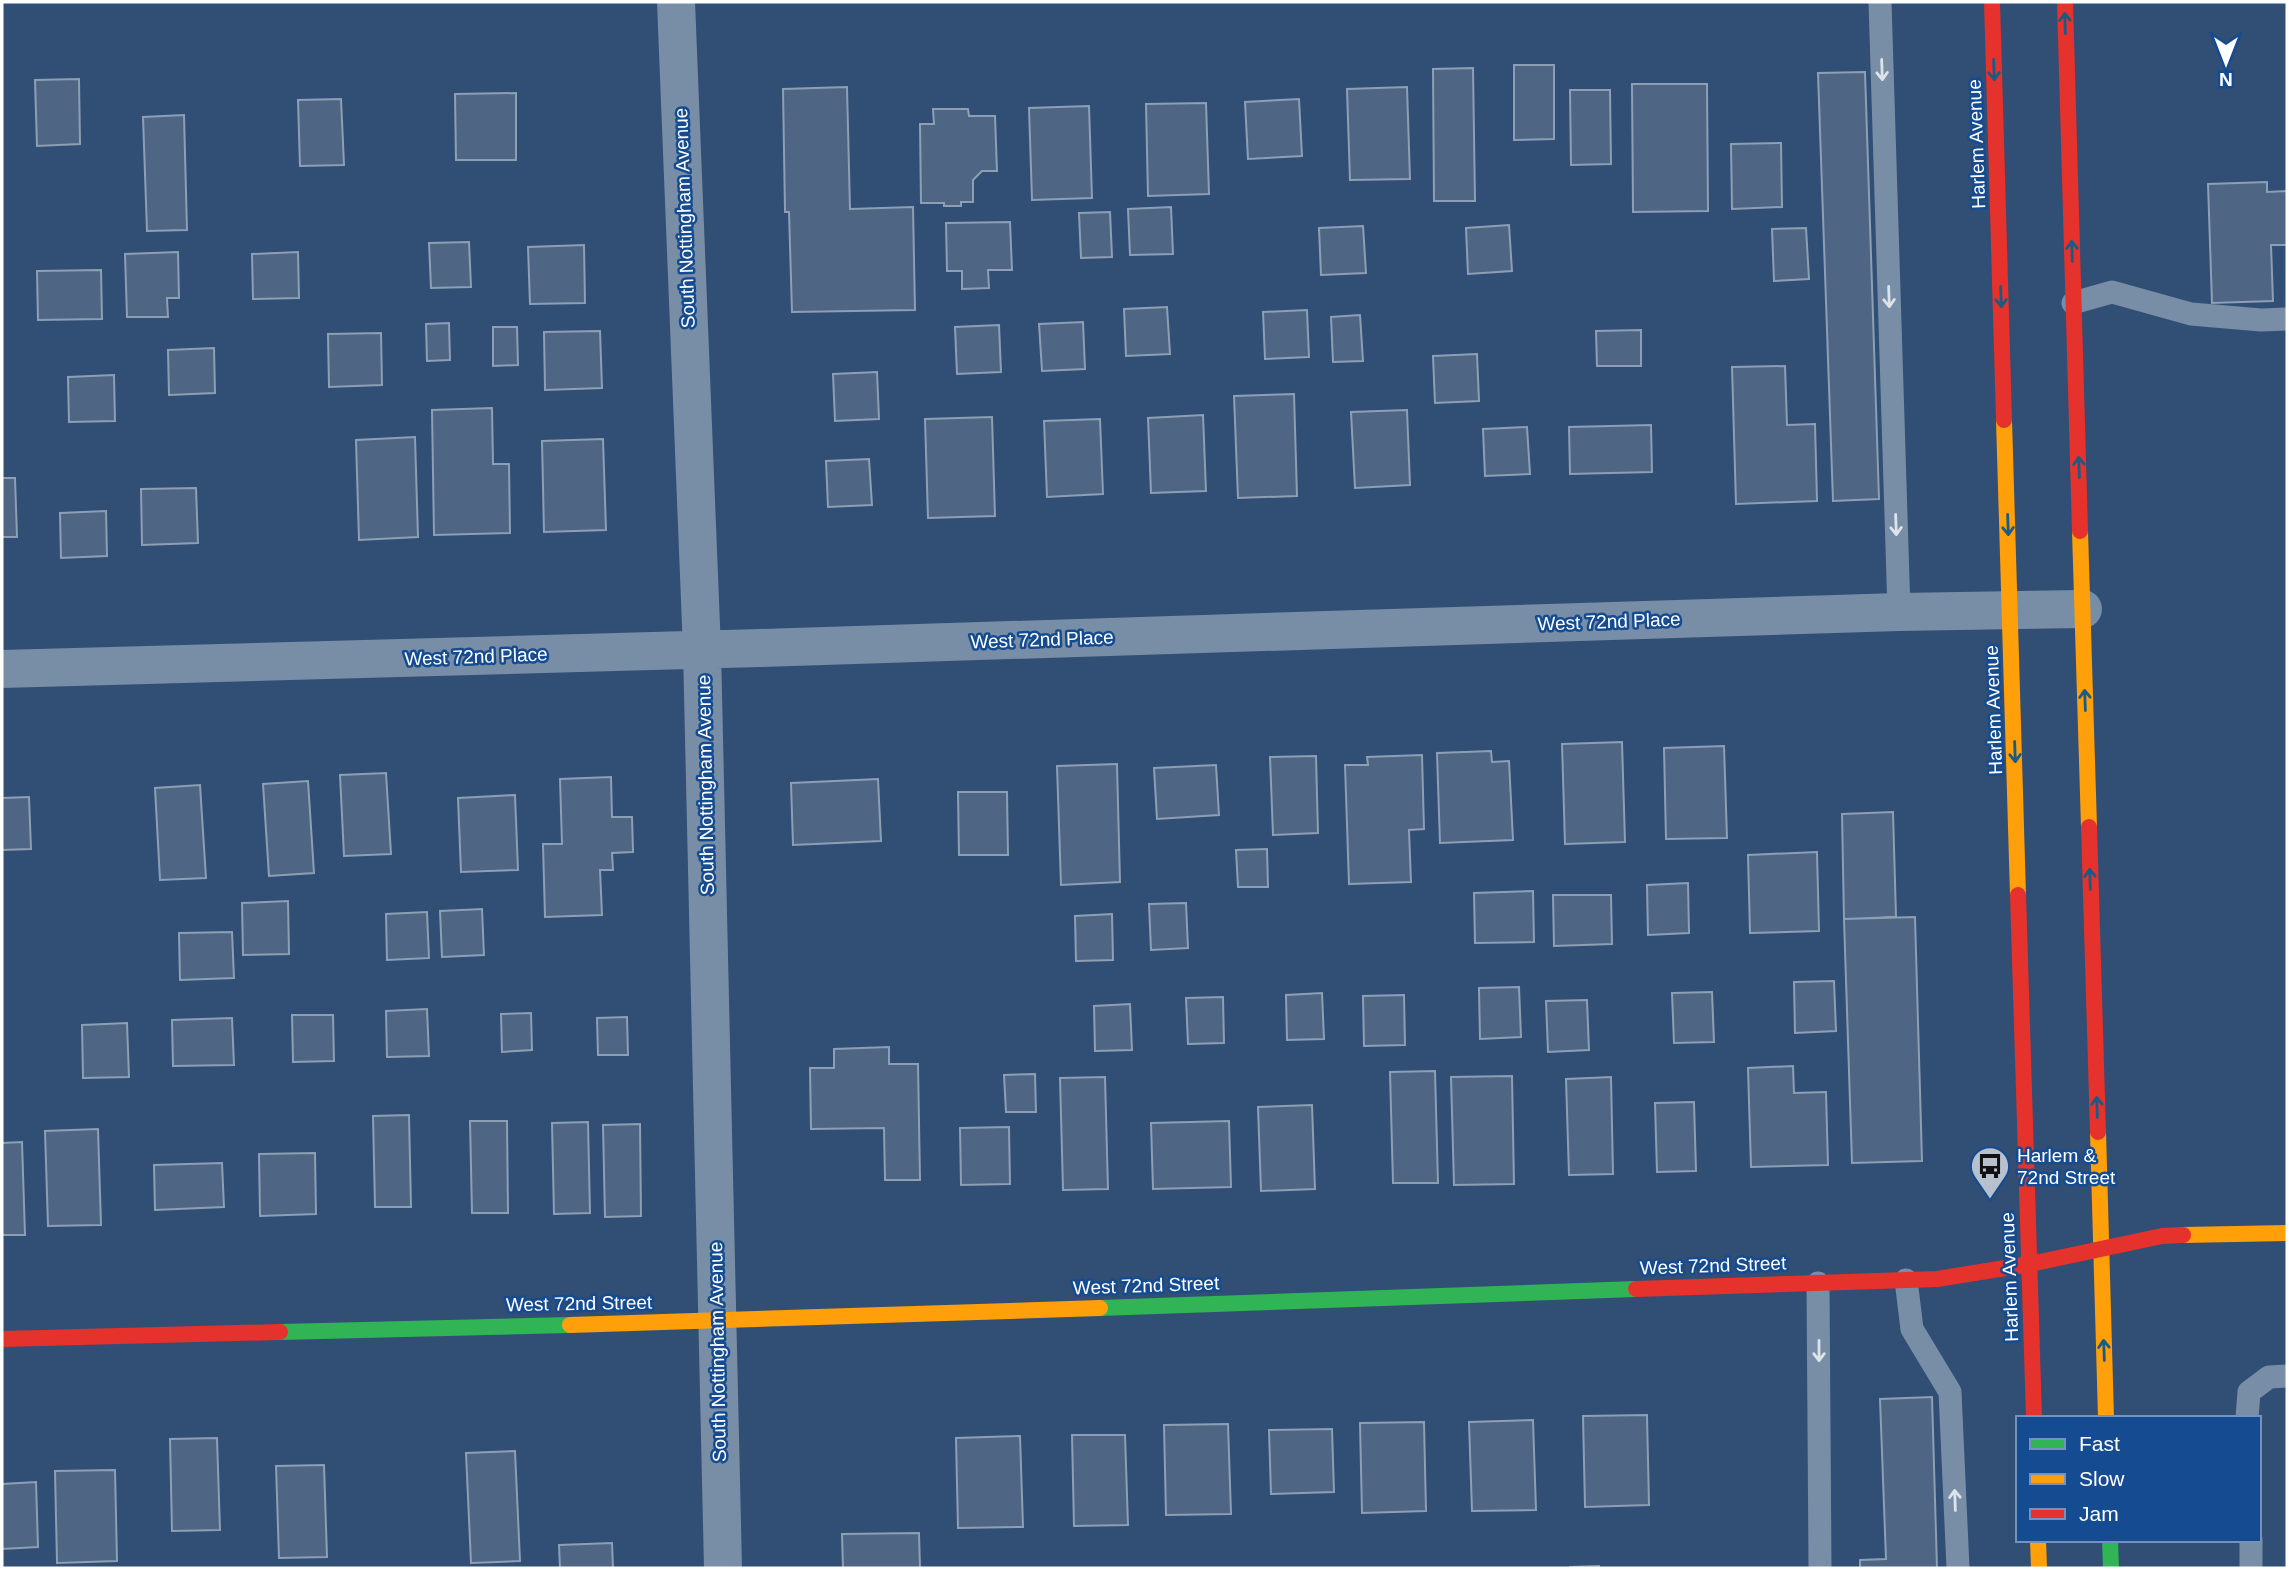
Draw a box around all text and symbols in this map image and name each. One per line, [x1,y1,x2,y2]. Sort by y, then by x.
one-way arrow [2059,12,2072,35]
north arrow [2191,28,2261,98]
one-way arrow [1876,58,1889,81]
one-way arrow [1988,58,2001,81]
text: N [2219,69,2233,90]
street label: Harlem Avenue [1964,79,1989,209]
street label: South Nottingham Avenue [670,107,699,328]
one-way arrow [2065,239,2079,262]
one-way arrow [1883,286,1896,309]
one-way arrow [1995,286,2008,309]
one-way arrow [2072,456,2085,479]
one-way arrow [1890,513,1903,536]
one-way arrow [2001,513,2015,536]
street label: West 72nd Place [1537,609,1681,634]
street label: West 72nd Place [970,627,1114,652]
street label: West 72nd Place [404,644,548,669]
street label: Harlem Avenue [1981,645,2006,775]
street label: South Nottingham Avenue [693,675,718,895]
one-way arrow [2079,688,2092,711]
one-way arrow [2008,740,2021,763]
one-way arrow [2084,868,2097,891]
one-way arrow [2091,1095,2104,1118]
bus stop icon: Harlem & 72nd Street [1969,1145,2011,1200]
place label: Harlem & 72nd Street [2017,1145,2116,1188]
street label: Harlem Avenue [1997,1212,2022,1342]
street label: South Nottingham Avenue [705,1242,730,1462]
street label: West 72nd Street [1639,1252,1787,1279]
street label: West 72nd Street [1072,1272,1220,1299]
street label: West 72nd Street [506,1292,653,1315]
one-way arrow [2098,1338,2111,1361]
one-way arrow [1812,1339,1825,1362]
legend [2016,1416,2261,1542]
text: Fast [2079,1432,2120,1455]
text: Slow [2079,1467,2125,1490]
one-way arrow [1948,1489,1961,1512]
text: Jam [2079,1502,2119,1525]

